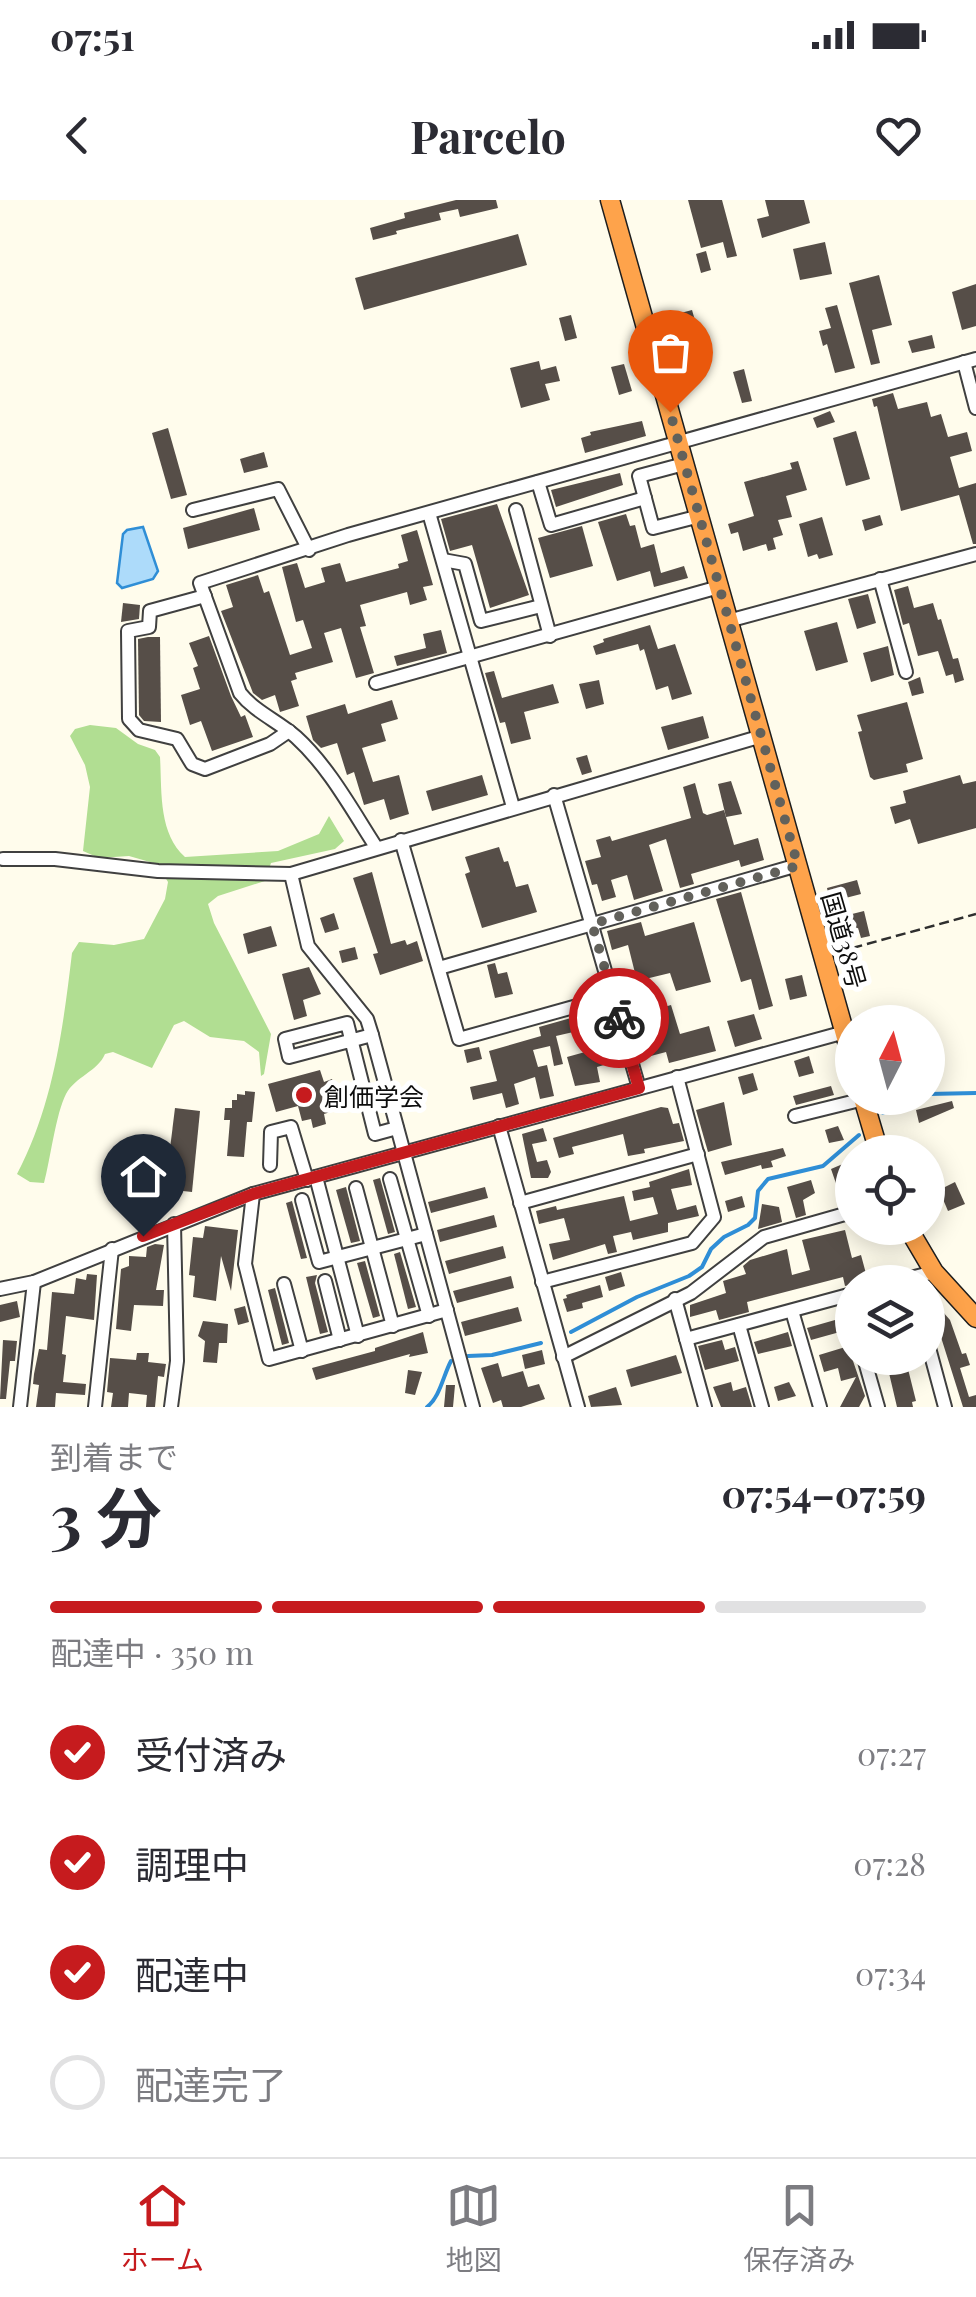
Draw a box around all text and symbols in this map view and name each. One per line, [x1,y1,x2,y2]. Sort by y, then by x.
text: 07:51 [50,10,135,61]
text: Parcelo [410,105,566,165]
icon: back [50,108,105,163]
icon: heart [871,108,926,163]
pin [628,310,713,413]
icon: bag [643,325,698,380]
street label: 国道38号 [815,888,875,992]
courier [569,968,669,1068]
icon: bike [592,991,647,1046]
north arrow [835,1005,945,1115]
map controls [835,1005,945,1375]
place label: 創価学会 [324,1079,424,1112]
marker: 創価学会 [293,1084,315,1106]
pin [101,1134,186,1237]
button: locate [835,1135,945,1245]
icon: home [116,1149,171,1204]
button: layers [835,1265,945,1375]
text: 到着まで [50,1434,178,1477]
text: 07:54–07:59 [722,1467,926,1518]
text: 3 分 [50,1472,161,1558]
text: 配達中 · 350 m [50,1630,254,1673]
icon: check [50,1725,105,1780]
text: 受付済み [135,1728,287,1779]
text: 07:27 [857,1731,926,1774]
icon: check [50,1835,105,1890]
text: 調理中 [135,1838,249,1889]
text: 07:28 [853,1841,926,1884]
icon: check [50,1945,105,2000]
text: 配達中 [135,1948,249,1999]
text: 07:34 [855,1951,926,1994]
text: 配達完了 [135,2058,287,2109]
tab: ホーム [121,2178,204,2278]
tab: 地図 [446,2178,502,2278]
tab: 保存済み [743,2178,855,2278]

